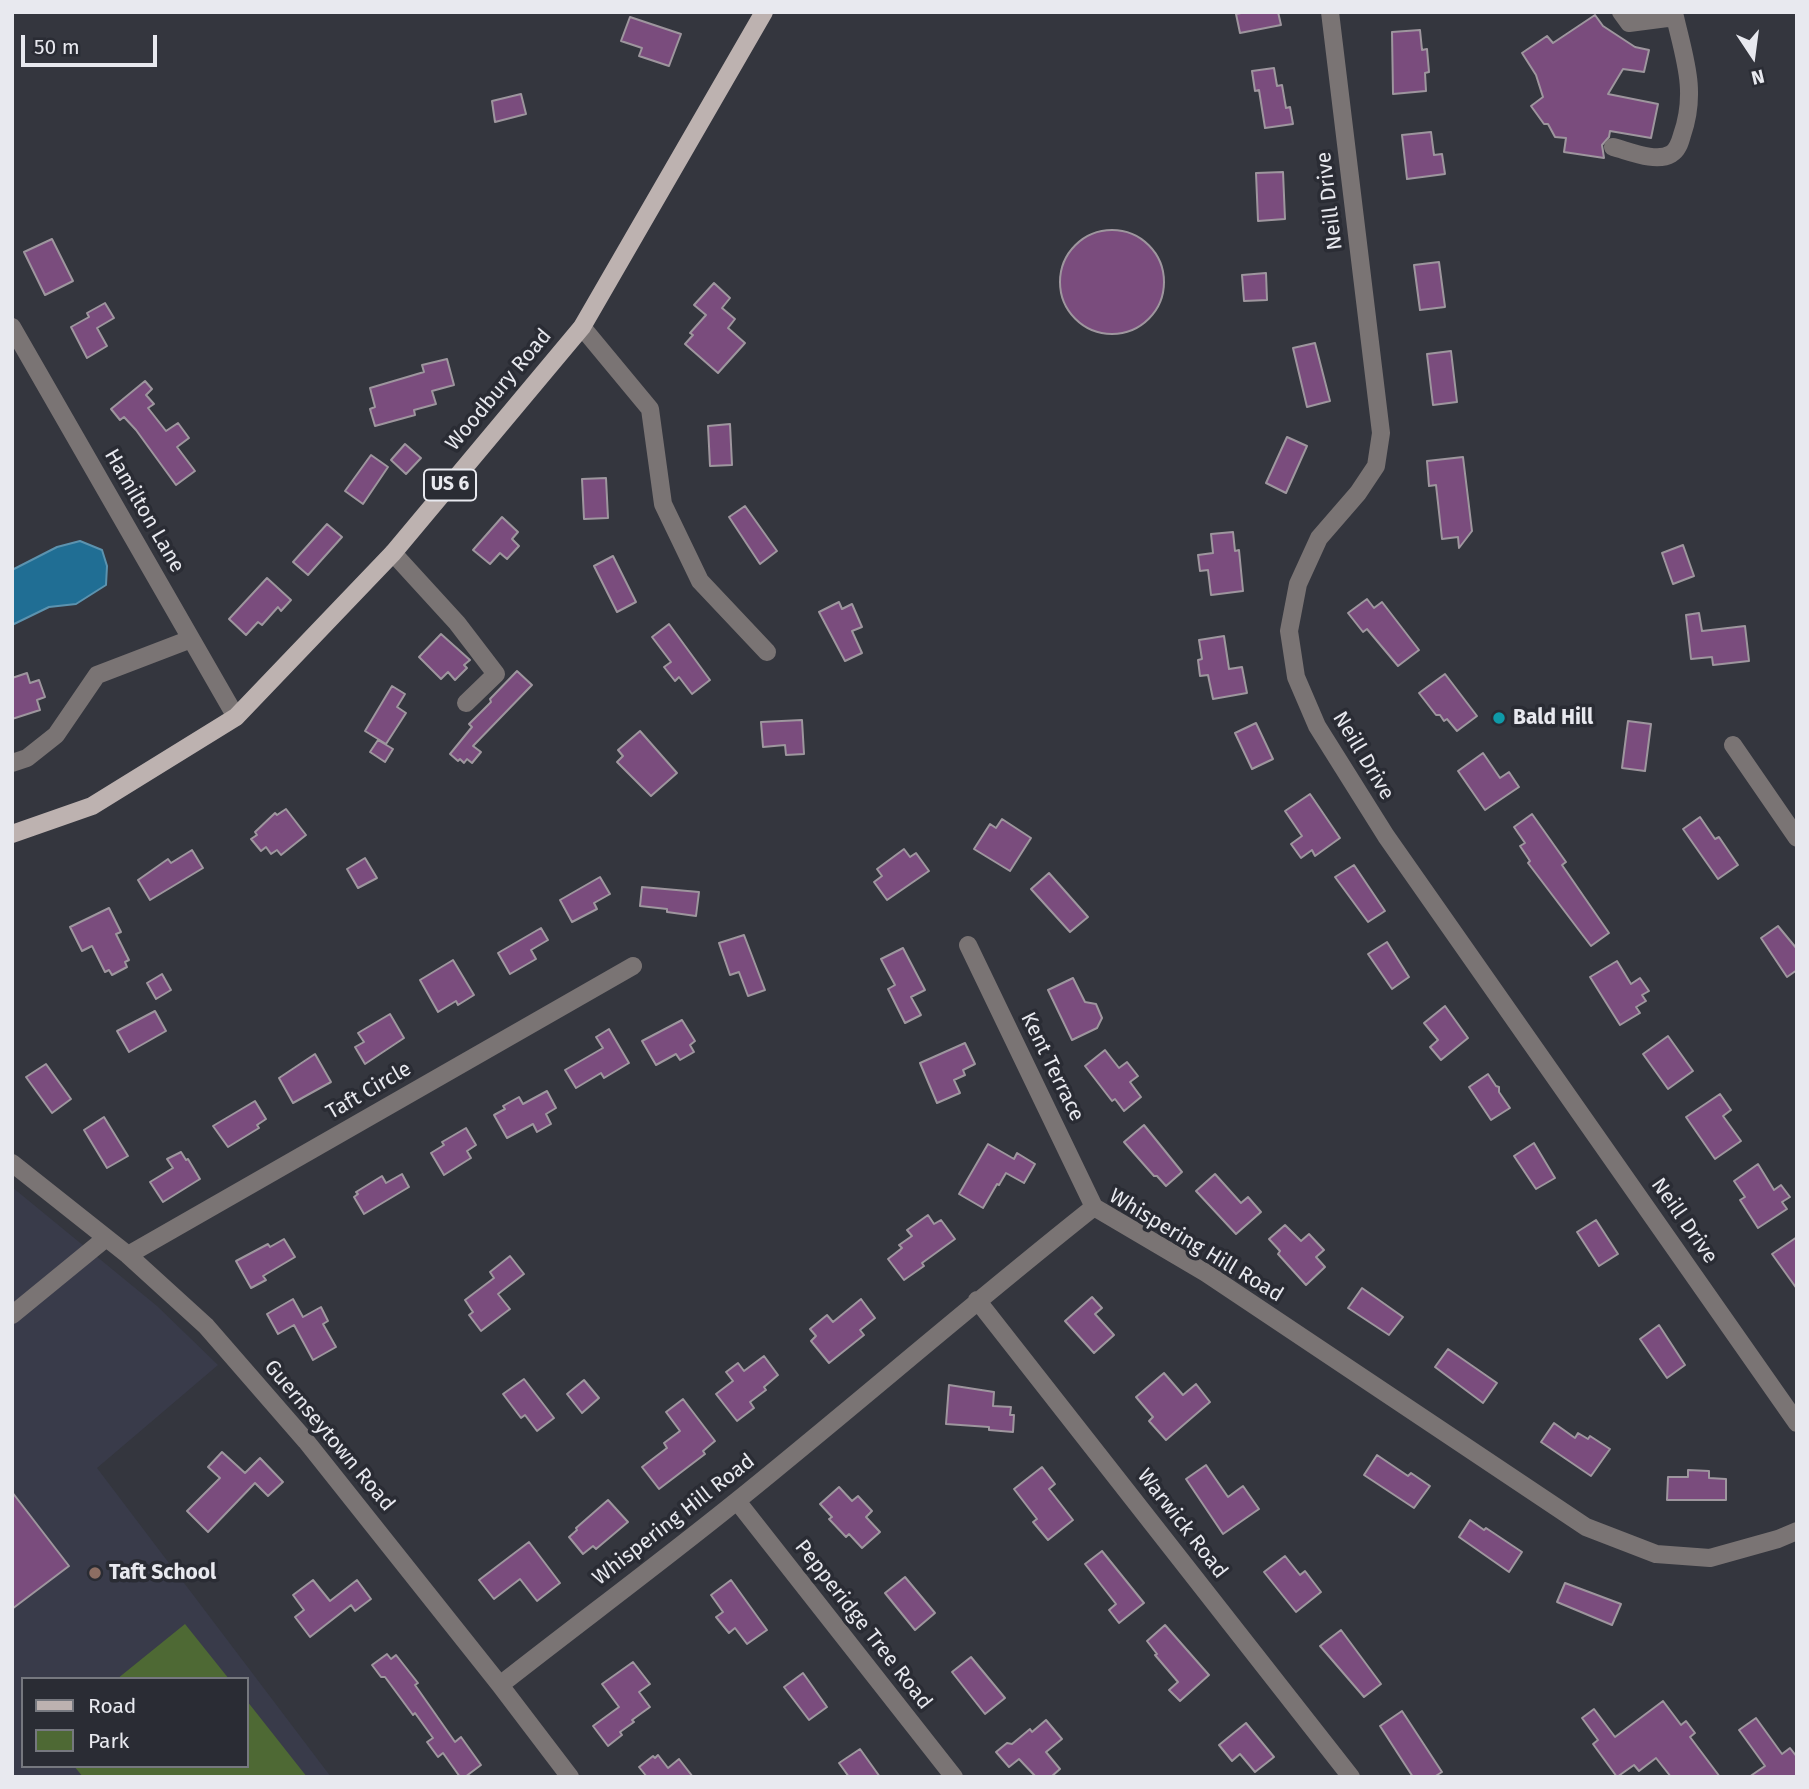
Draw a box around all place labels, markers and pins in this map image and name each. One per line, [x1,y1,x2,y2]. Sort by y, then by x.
place label: Bald Hill [1513,705,1593,731]
marker: Bald Hill [1491,710,1507,726]
place label: Taft School [109,1560,216,1586]
marker: Taft School [87,1565,103,1581]

